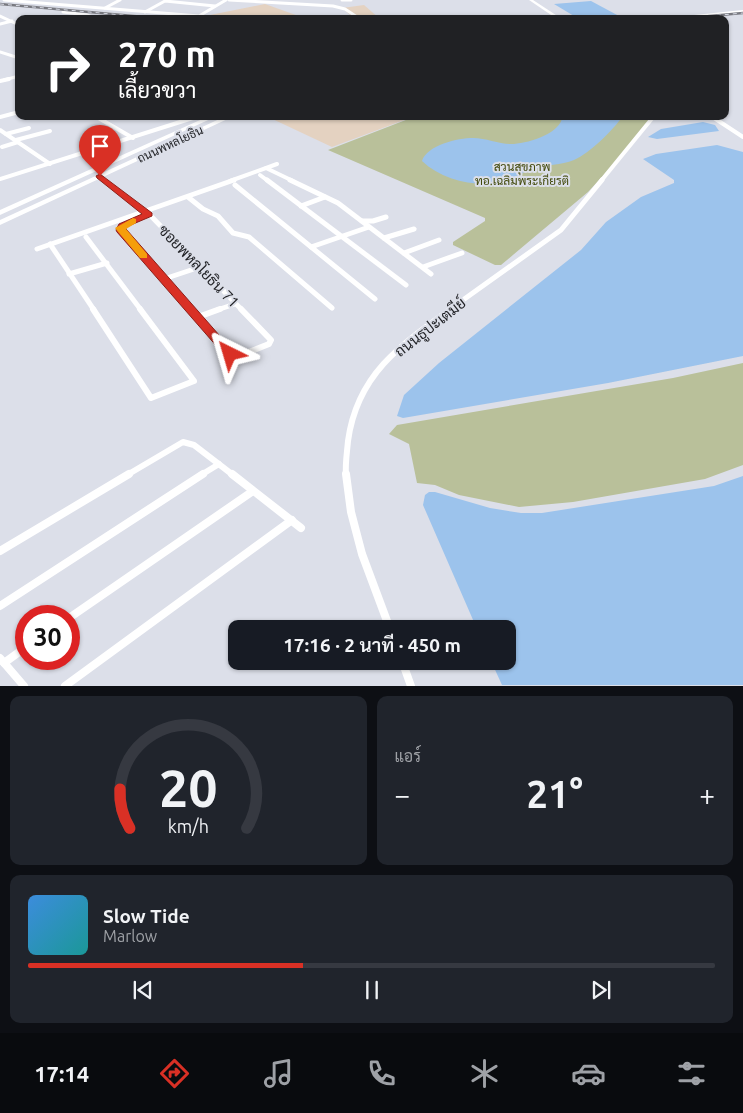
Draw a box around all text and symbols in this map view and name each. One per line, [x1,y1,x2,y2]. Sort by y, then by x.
text: 270 m [118,34,216,74]
icon: right [35,35,100,100]
text: เลี้ยวขวา [118,77,196,102]
street label: ถนนพหลโยธิน [135,122,205,165]
pin [79,125,121,176]
icon: arrive [86,132,114,160]
park label: สวนสุขภาพ ทอ.เฉลิมพระเกียรติ [475,160,569,187]
street label: ซอยพหลโยธิน 71 [155,221,243,311]
street label: ถนนธูปะเตมีย์ [391,293,470,362]
position arrow [203,327,255,379]
speed limit sign: 30 [15,605,80,670]
text: 17:16 · 2 นาที · 450 m [283,634,461,656]
text: แอร์ [395,747,421,765]
text: 20 [159,759,218,817]
text: 21° [527,773,583,815]
text: − [395,779,410,810]
text: + [699,779,715,810]
text: km/h [168,816,209,836]
text: Slow Tide [103,905,190,927]
text: Marlow [103,927,157,945]
icon: previous [129,976,157,1004]
icon: pause [358,976,386,1004]
icon: next [587,976,615,1004]
icon: directions [157,1056,192,1091]
icon: music [261,1056,296,1091]
icon: phone [364,1056,399,1091]
icon: climate [467,1056,502,1091]
icon: car [571,1056,606,1091]
icon: filters [674,1056,709,1091]
text: 17:14 [34,1061,89,1086]

